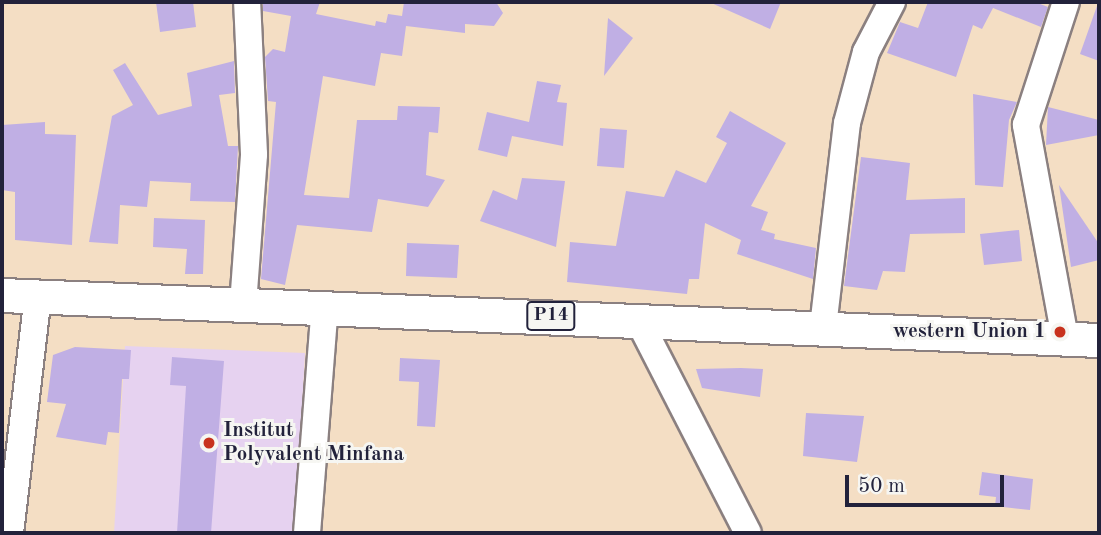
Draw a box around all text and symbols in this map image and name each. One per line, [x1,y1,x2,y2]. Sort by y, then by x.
road number: P14 [525,300,577,332]
place label: western Union 1 [893,319,1046,345]
marker: western Union 1 [1052,324,1068,340]
place label: Institut Polyvalent Minfana [223,418,404,468]
marker: Institut Polyvalent Minfana [201,435,217,451]
scale bar [849,462,1008,506]
text: 50 m [858,476,905,497]

